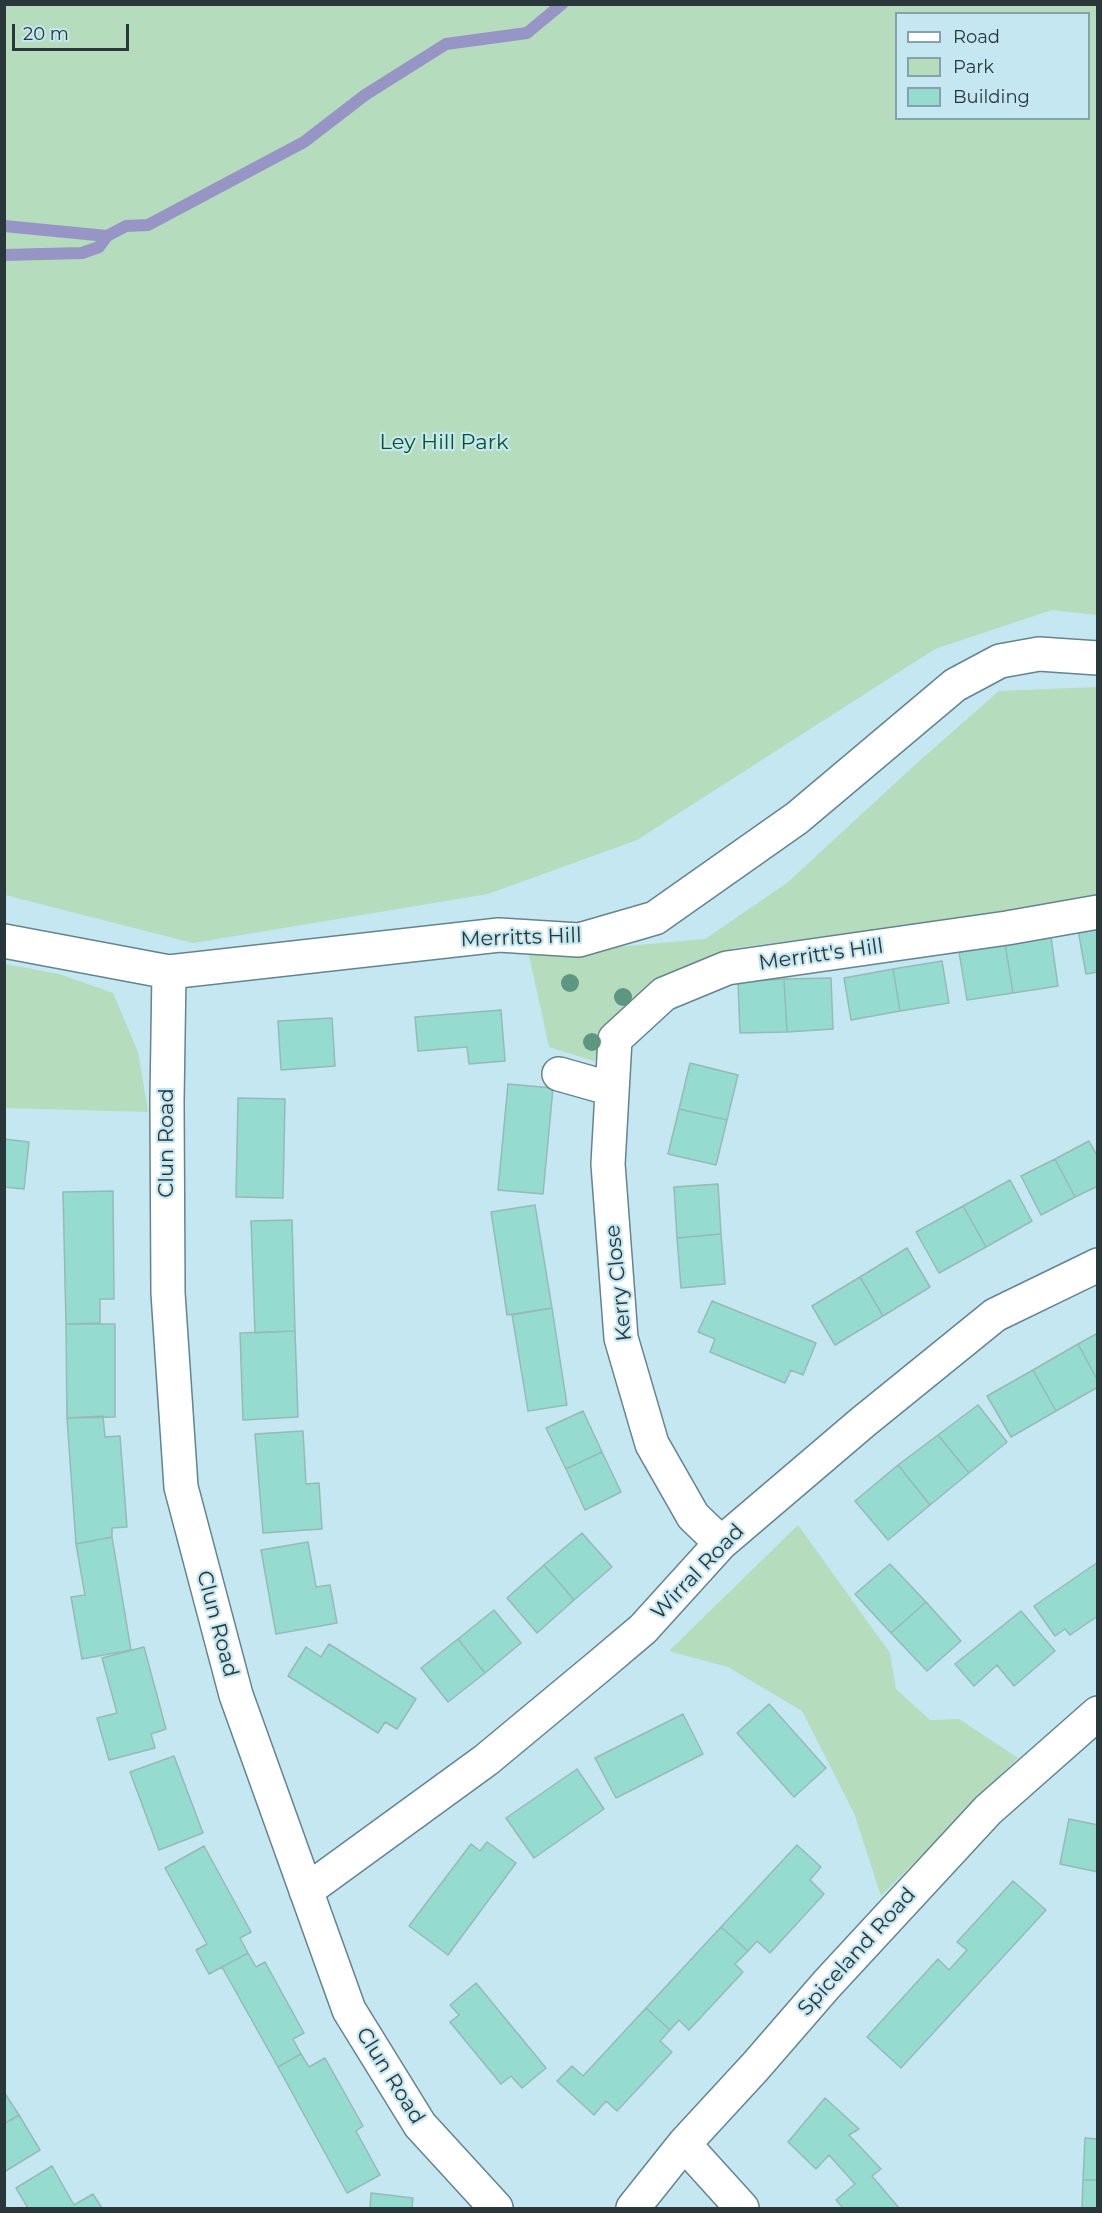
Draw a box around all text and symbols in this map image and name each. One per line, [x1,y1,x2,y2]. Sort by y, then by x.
scale bar [15,12,132,50]
legend [895,12,1090,120]
text: 20 m [23,23,69,45]
text: Road [953,26,1000,48]
text: Park [953,56,994,78]
text: Building [953,86,1030,108]
park label: Ley Hill Park [379,430,509,456]
street label: Merritts Hill [460,923,582,953]
street label: Merritt's Hill [757,934,885,976]
street label: Clun Road [154,1088,180,1198]
street label: Kerry Close [600,1223,638,1343]
street label: Wirral Road [646,1519,750,1625]
street label: Clun Road [191,1568,243,1680]
street label: Spiceland Road [793,1883,921,2021]
street label: Clun Road [350,2023,430,2129]

